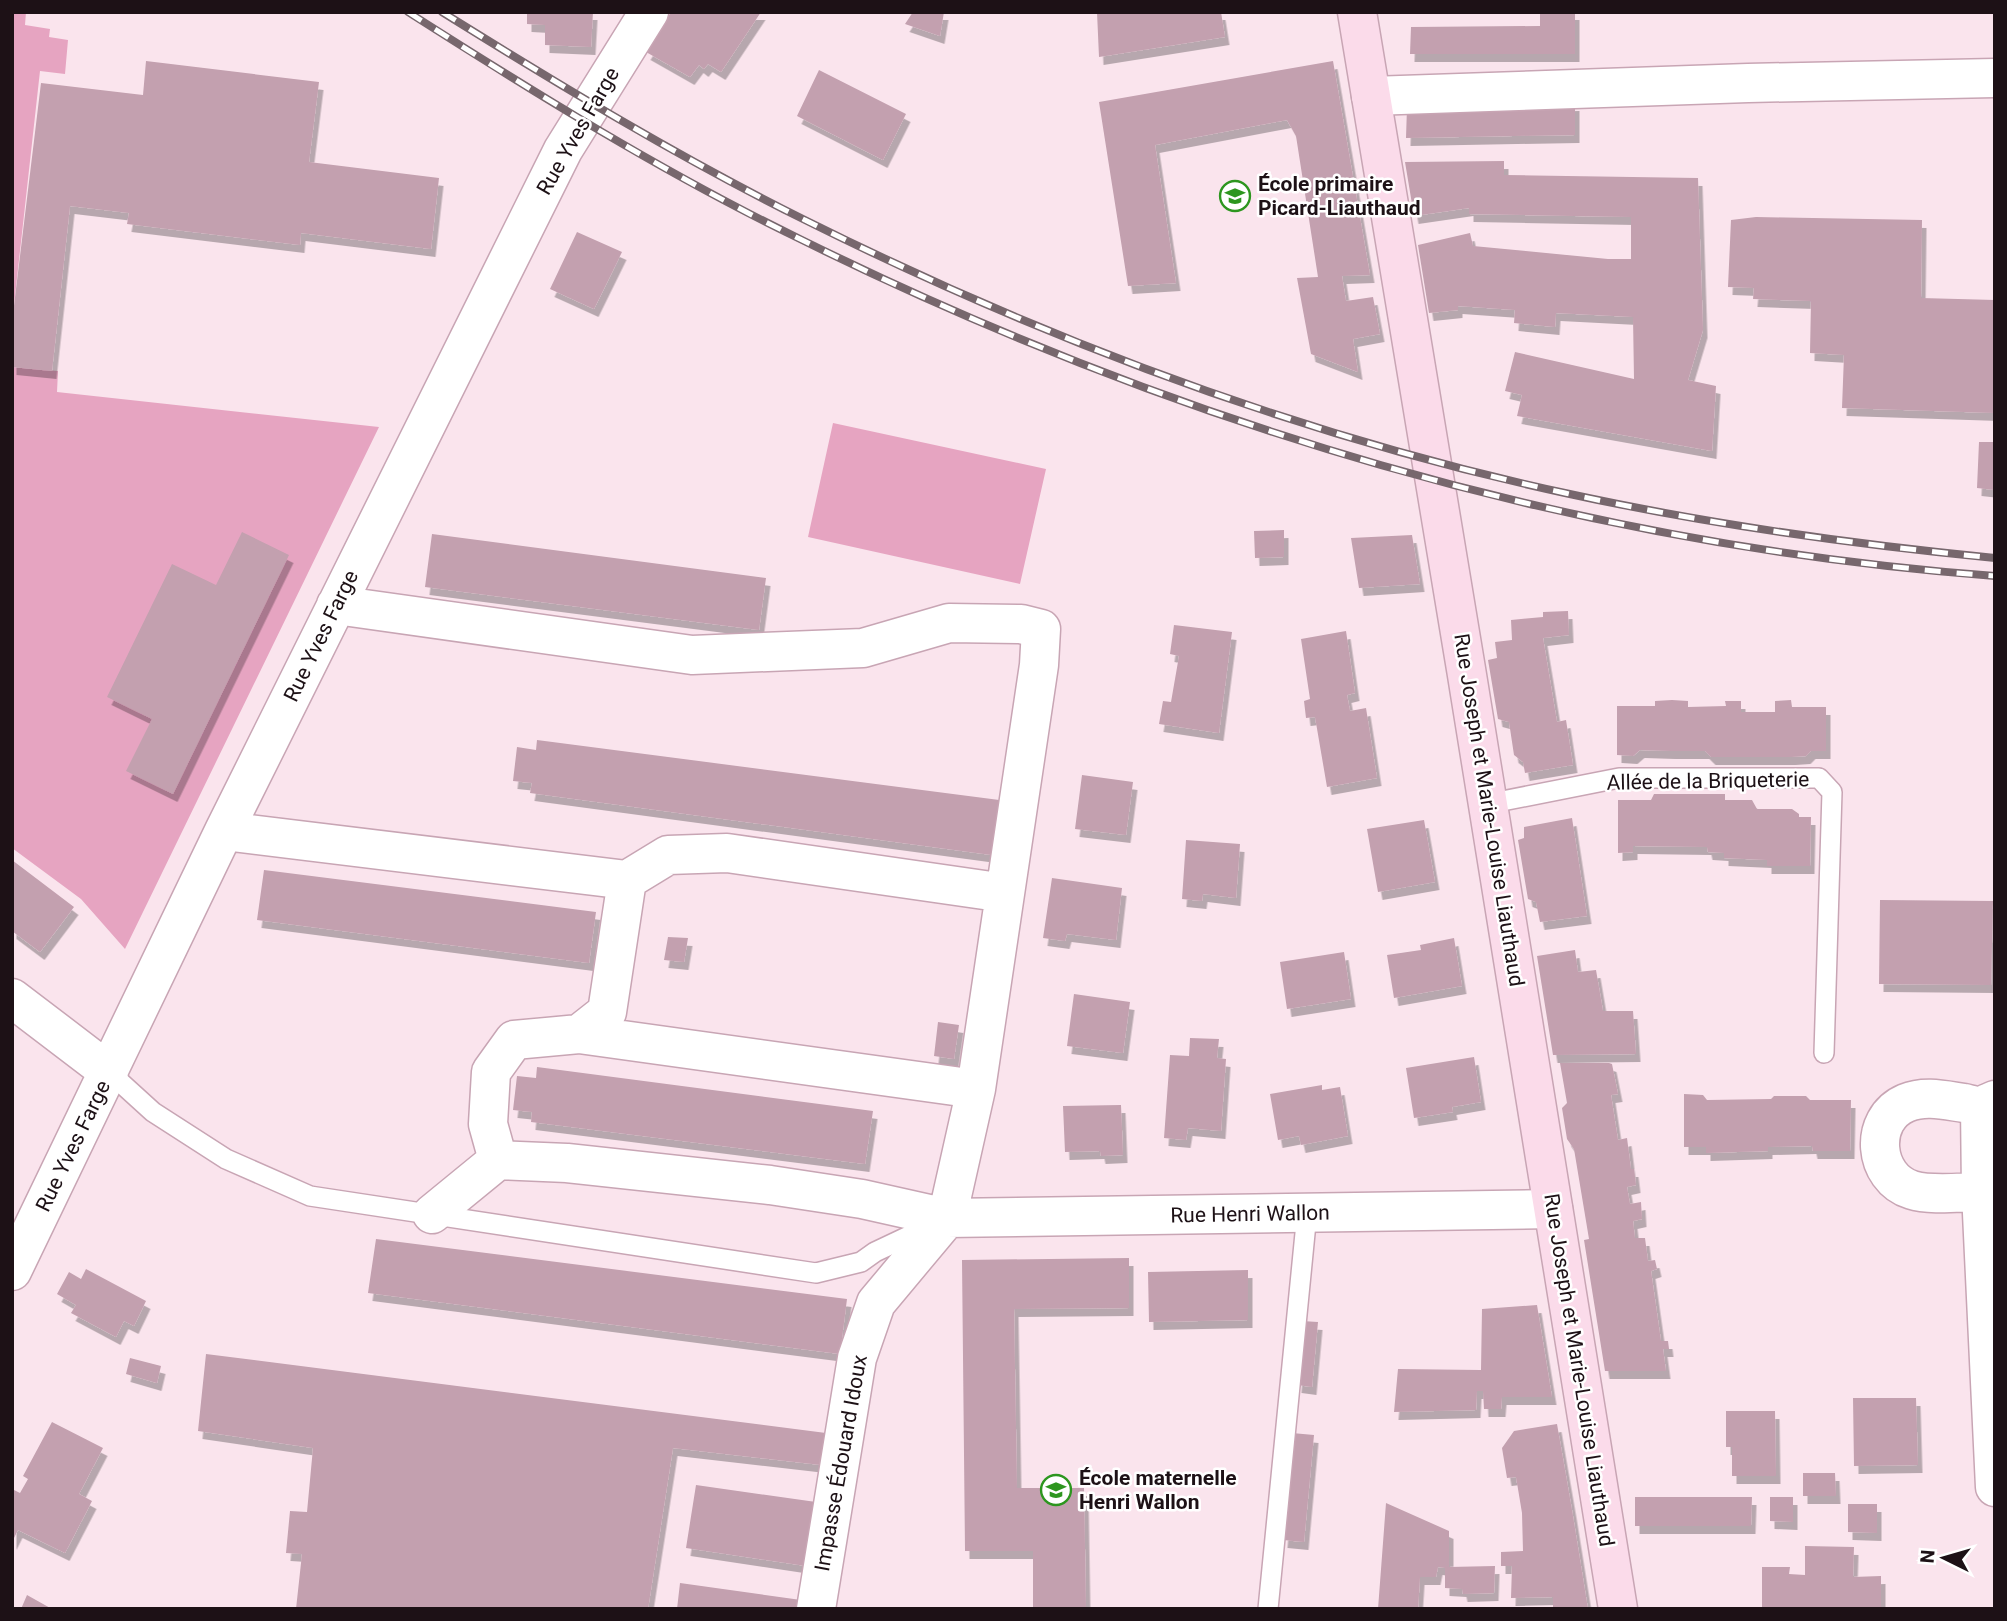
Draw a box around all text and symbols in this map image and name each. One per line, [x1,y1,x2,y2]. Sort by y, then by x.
street label: Rue Yves Farge [532,63,624,199]
place label: École primaire Picard-Liauthaud [1258,172,1420,220]
school or university icon: École primaire Picard-Liauthaud [1218,179,1252,213]
street label: Rue Yves Farge [279,566,363,706]
street label: Rue Joseph et Marie-Louise Liauthaud [1449,632,1529,988]
street label: Allée de la Briqueterie [1606,767,1810,795]
street label: Rue Yves Farge [31,1076,115,1216]
street label: Rue Joseph et Marie-Louise Liauthaud [1539,1192,1619,1548]
street label: Rue Henri Wallon [1170,1201,1330,1227]
street label: Impasse Édouard Idoux [810,1353,872,1573]
place label: École maternelle Henri Wallon [1079,1466,1237,1514]
school or university icon: École maternelle Henri Wallon [1039,1473,1073,1507]
north arrow [1909,1523,1979,1593]
text: N [1916,1549,1940,1564]

